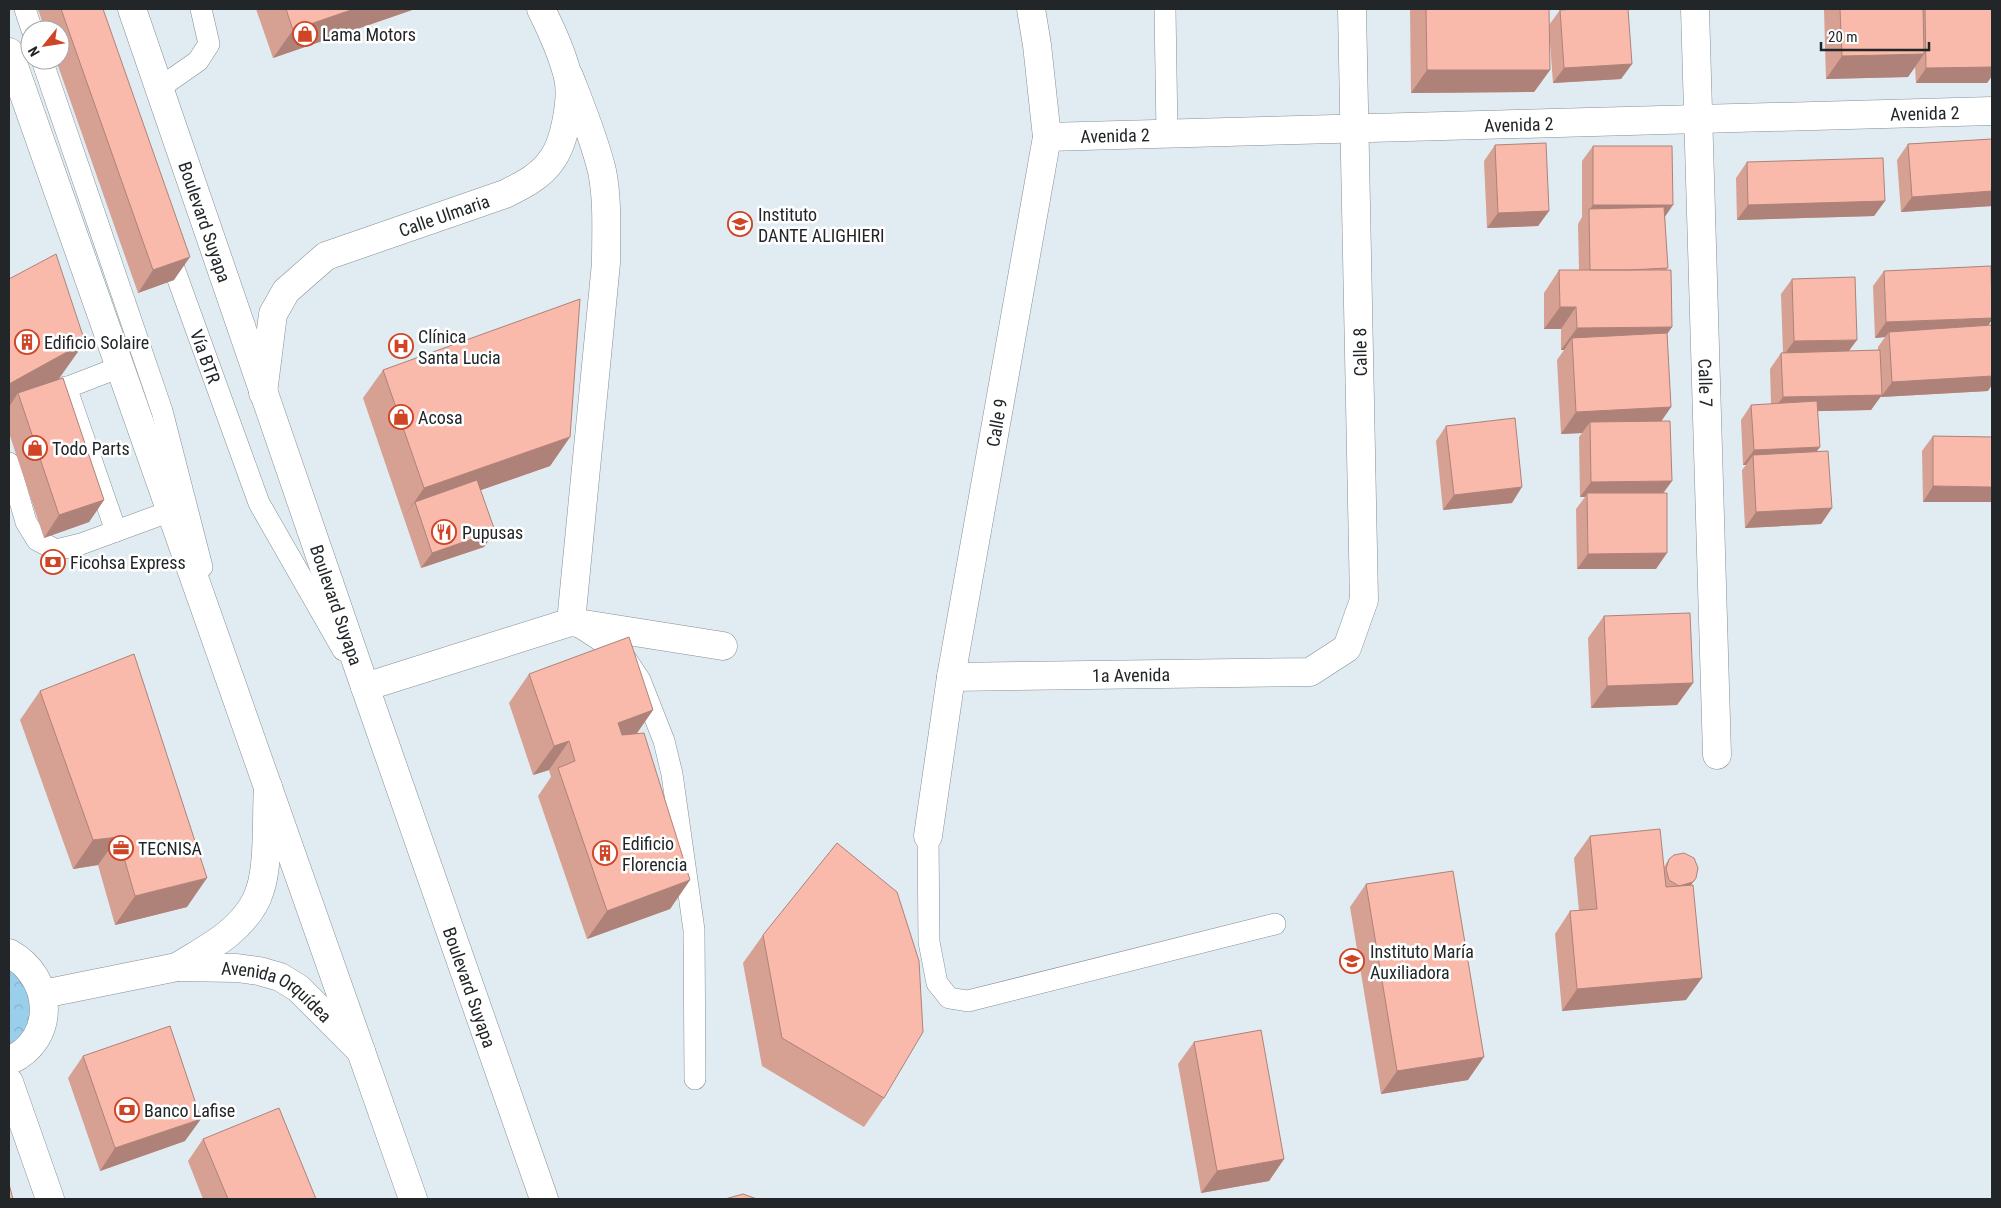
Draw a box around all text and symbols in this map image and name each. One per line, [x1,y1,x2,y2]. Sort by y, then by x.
north arrow [20,20,70,70]
scale bar [1821,20,1928,52]
shop icon: Lama Motors [292,21,318,47]
place label: Lama Motors [322,24,416,45]
text: 20 m [1828,28,1858,46]
text: N [25,44,43,59]
street label: Avenida 2 [1890,101,1960,124]
street label: Avenida 2 [1484,113,1554,135]
street label: Avenida 2 [1080,124,1150,147]
street label: Boulevard Suyapa [175,159,236,285]
street label: Calle Ulmaria [396,190,492,241]
place label: Instituto DANTE ALIGHIERI [758,204,885,246]
school or university icon: Instituto DANTE ALIGHIERI [727,211,753,237]
street label: Vía BTR [186,326,225,386]
place label: Clínica Santa Lucia [418,326,501,368]
street label: Calle 8 [1349,328,1371,376]
building icon: Edificio Solaire [14,329,40,355]
place label: Edificio Solaire [44,332,149,353]
hospital icon: Clínica Santa Lucia [388,333,414,359]
street label: Calle 7 [1695,358,1717,408]
street label: Calle 9 [982,397,1011,448]
shop icon: Acosa [388,404,414,430]
place label: Acosa [418,407,463,428]
shop icon: Todo Parts [22,435,48,461]
place label: Todo Parts [52,438,130,459]
restaurant icon: Pupusas [431,519,457,545]
place label: Pupusas [462,522,523,543]
street label: Boulevard Suyapa [306,542,367,668]
bank icon: Ficohsa Express [40,549,66,575]
place label: Ficohsa Express [70,552,186,573]
street label: 1a Avenida [1092,663,1170,686]
place label: Edificio Florencia [622,833,687,875]
office icon: TECNISA [108,835,134,861]
place label: TECNISA [138,838,203,859]
building icon: Edificio Florencia [592,840,618,866]
street label: Boulevard Suyapa [439,924,501,1050]
place label: Instituto María Auxiliadora [1370,941,1474,983]
school or university icon: Instituto María Auxiliadora [1339,948,1365,974]
street label: Avenida Orquídea [221,957,336,1026]
bank icon: Banco Lafise [114,1097,140,1123]
place label: Banco Lafise [144,1100,235,1121]

